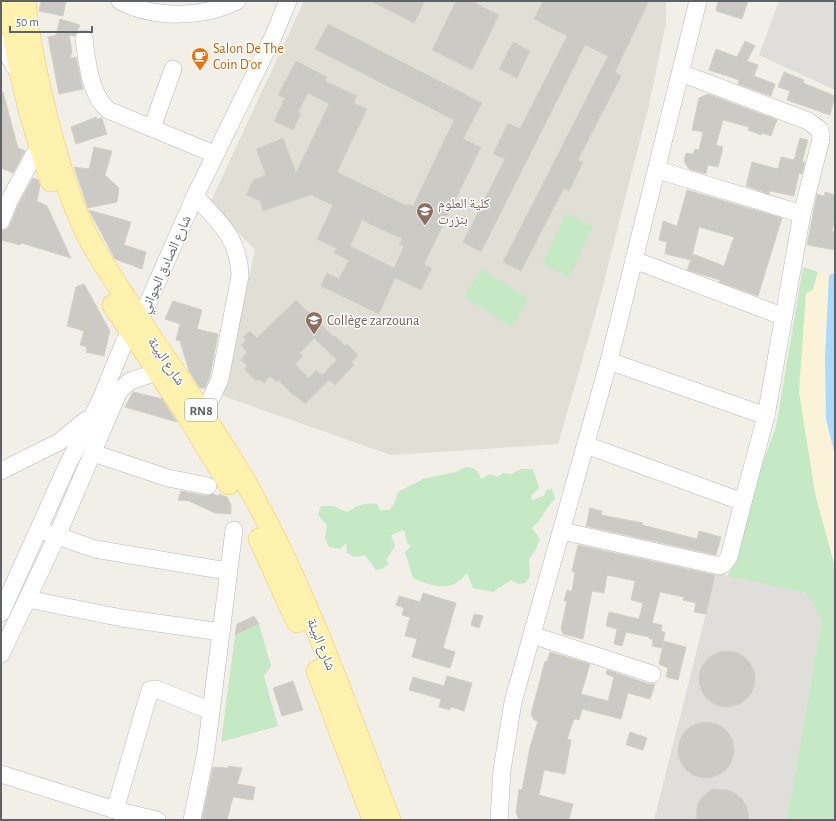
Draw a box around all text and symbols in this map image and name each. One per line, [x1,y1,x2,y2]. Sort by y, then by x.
scale bar [10,8,92,34]
text: 50 m [16,16,39,28]
place label: Salon De The Coin D'or [213,42,284,72]
cafe icon: Salon De The Coin D'or [190,46,210,71]
place label: كلية العلوم بنزرت [438,197,490,228]
school or university icon: كلية العلوم بنزرت [415,201,435,226]
street label: شارع الصادق الجواني [138,213,197,317]
school or university icon: Collège zarzouna [304,310,324,335]
place label: Collège zarzouna [327,314,420,328]
street label: شارع البيئة [143,335,187,389]
road number: RN8 [185,399,217,421]
street label: شارع البيئة [302,616,338,673]

